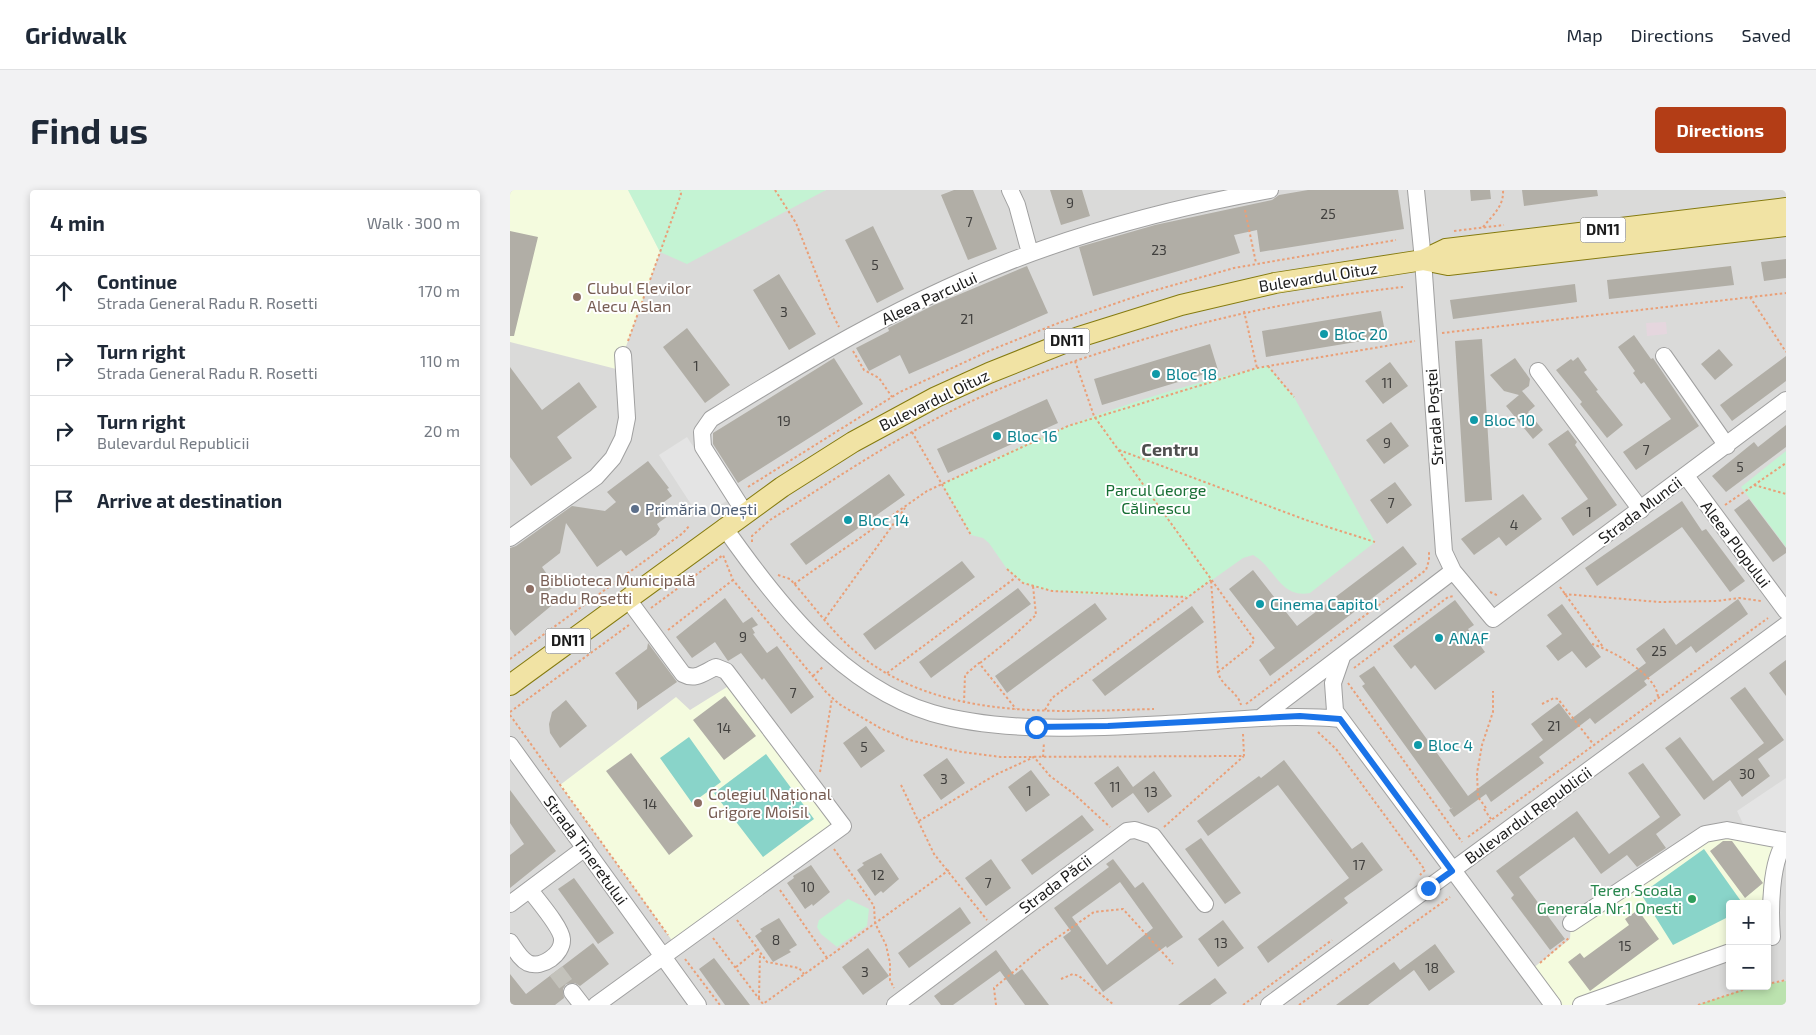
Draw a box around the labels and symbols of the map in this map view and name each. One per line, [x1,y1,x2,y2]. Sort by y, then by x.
house number: 9 [1066,194,1074,211]
house number: 25 [1320,205,1336,222]
house number: 7 [965,213,973,230]
road number: DN11 [1580,218,1626,242]
house number: 23 [1151,241,1167,258]
house number: 5 [871,256,879,273]
street label: Bulevardul Oituz [1257,258,1379,295]
street label: Aleea Parcului [878,267,980,328]
place label: Clubul Elevilor Alecu Aslan [587,278,692,315]
marker: Clubul Elevilor Alecu Aslan [571,291,583,303]
house number: 3 [780,303,788,320]
house number: 21 [960,310,974,327]
place label: Bloc 20 [1334,324,1388,343]
road number: DN11 [1044,328,1090,354]
marker: Bloc 20 [1318,328,1330,340]
house number: 1 [693,357,699,374]
place label: Bloc 18 [1166,364,1217,383]
street label: Bulevardul Oituz [876,365,992,434]
marker: Bloc 18 [1150,368,1162,380]
street label: Strada Poștei [1421,368,1448,466]
house number: 11 [1381,374,1393,391]
place label: Bloc 10 [1484,410,1535,429]
house number: 19 [777,412,791,429]
marker: Bloc 10 [1468,414,1480,426]
place label: Bloc 16 [1007,426,1058,445]
marker: Bloc 16 [991,430,1003,442]
house number: 9 [1383,434,1391,451]
district label: Centru [1141,438,1199,460]
house number: 7 [1642,441,1650,458]
house number: 5 [1736,458,1744,475]
street label: Strada Muncii [1594,472,1685,547]
park label: Parcul George Călinescu [1106,480,1206,517]
house number: 7 [1387,494,1395,511]
street label: Aleea Plopului [1698,497,1775,591]
place label: Primăria Onești [645,499,757,520]
marker: Primăria Onești [629,503,641,515]
house number: 1 [1586,503,1592,520]
place label: Bloc 14 [858,510,910,529]
marker: Bloc 14 [842,514,854,526]
house number: 4 [1510,516,1518,533]
place label: Biblioteca Municipală Radu Rosetti [540,570,695,607]
marker: Biblioteca Municipală Radu Rosetti [524,583,536,595]
place label: Cinema Capitol [1270,594,1379,613]
marker: Cinema Capitol [1254,598,1266,610]
road number: DN11 [546,628,590,654]
house number: 9 [739,628,747,645]
place label: ANAF [1449,628,1489,647]
marker: ANAF [1433,632,1445,644]
house number: 25 [1651,642,1667,659]
house number: 7 [789,684,797,701]
route start [1025,716,1048,739]
house number: 21 [1547,717,1561,734]
house number: 14 [717,719,731,736]
place label: Bloc 4 [1428,735,1473,754]
house number: 5 [860,738,868,755]
marker: Bloc 4 [1412,739,1424,751]
street label: Bulevardul Republicii [1460,762,1595,867]
house number: 30 [1739,765,1755,782]
house number: 3 [940,770,948,787]
house number: 11 [1109,778,1121,795]
house number: 1 [1026,782,1032,799]
house number: 13 [1144,783,1158,800]
place label: Colegiul Național Grigore Moisil [708,784,832,821]
street label: Strada Tineretului [540,791,632,908]
house number: 14 [643,795,657,812]
marker: Colegiul Național Grigore Moisil [692,797,704,809]
street label: Strada Păcii [1015,850,1095,917]
house number: 17 [1353,856,1365,873]
house number: 12 [871,866,885,883]
house number: 7 [984,874,992,891]
route end [1417,877,1440,900]
house number: 10 [801,878,815,895]
place label: Teren Scoala Generala Nr.1 Onesti [1537,880,1682,917]
marker: Teren Scoala Generala Nr.1 Onesti [1686,893,1698,905]
house number: 8 [772,931,780,948]
house number: 13 [1214,934,1228,951]
house number: 15 [1618,937,1632,954]
house number: 18 [1425,959,1439,976]
house number: 3 [861,963,869,980]

